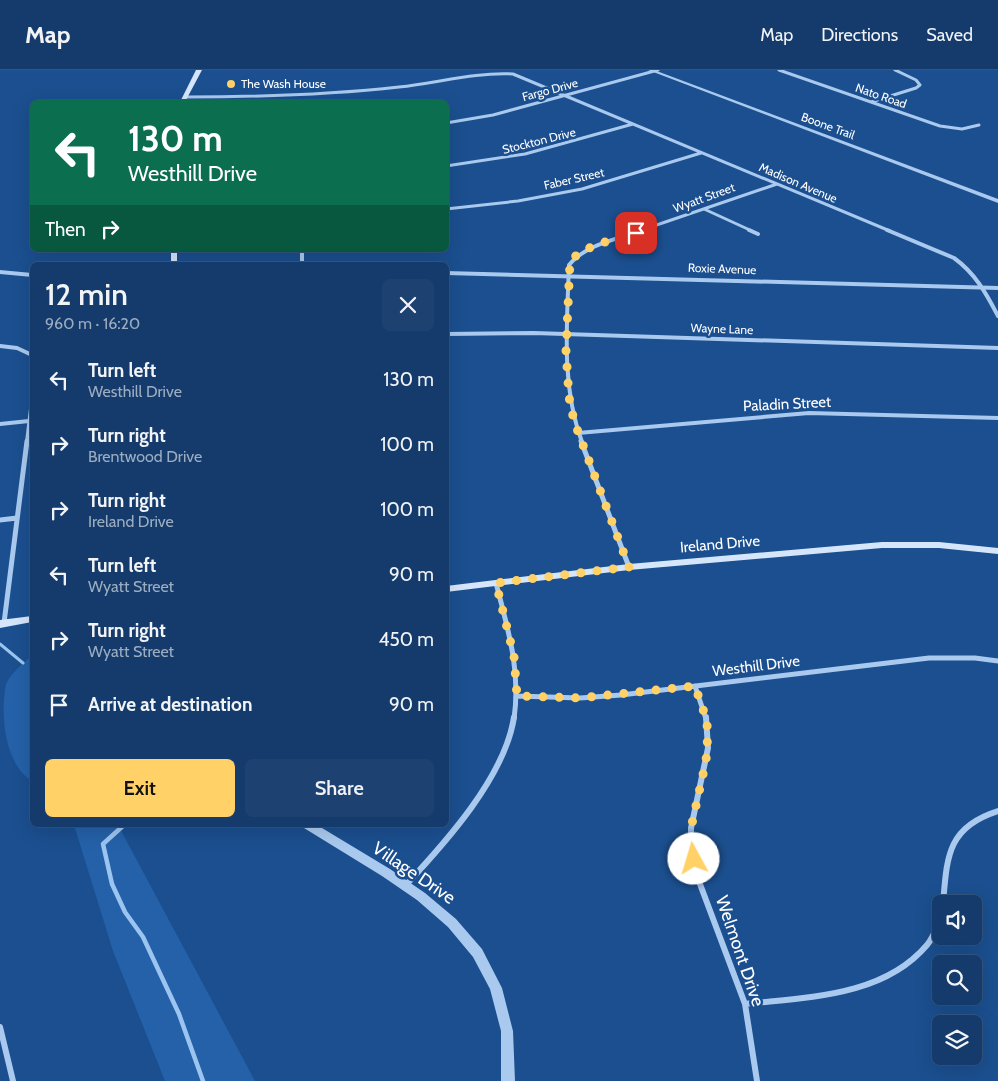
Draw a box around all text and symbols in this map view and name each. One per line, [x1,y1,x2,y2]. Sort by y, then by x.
text: Map [25,20,71,49]
text: Map [760,24,793,46]
text: Directions [821,24,898,46]
text: Saved [926,24,973,46]
street label: Fargo Drive [520,75,579,104]
place label: The Wash House [241,76,326,91]
marker: The Wash House [225,78,237,90]
street label: Nato Road [854,80,909,111]
street label: Boone Trail [799,109,857,142]
text: 130 m [128,117,223,160]
icon: left [45,120,110,185]
street label: Stockton Drive [501,124,577,157]
street label: Madison Avenue [757,159,840,206]
text: Westhill Drive [128,160,257,187]
street label: Faber Street [542,164,606,193]
street label: Wyatt Street [671,179,737,216]
pin [615,212,657,254]
icon: right [96,215,124,243]
text: Then [45,218,86,241]
icon: arrive [622,219,650,247]
street label: Roxie Avenue [688,260,757,277]
text: 12 min [45,276,128,313]
button: close [382,279,434,331]
text: 960 m · 16:20 [45,314,140,333]
street label: Wayne Lane [690,320,754,337]
text: Turn left [88,359,156,382]
icon: left [45,366,73,394]
text: 130 m [383,368,434,391]
text: Westhill Drive [88,382,182,401]
street label: Paladin Street [743,393,831,415]
text: Turn right [88,424,166,447]
icon: right [45,431,73,459]
text: 100 m [380,433,434,456]
text: Brentwood Drive [88,447,202,466]
text: Turn right [88,489,166,512]
icon: right [45,496,73,524]
text: 100 m [380,498,434,521]
text: Ireland Drive [88,512,174,531]
street label: Ireland Drive [679,532,761,556]
text: Turn left [88,554,156,577]
icon: left [45,561,73,589]
text: 90 m [389,563,434,586]
text: Wyatt Street [88,577,174,596]
text: Turn right [88,619,166,642]
icon: right [45,626,73,654]
text: 450 m [379,628,434,651]
text: Wyatt Street [88,642,174,661]
street label: Westhill Drive [711,652,801,680]
icon: arrive [45,691,73,719]
text: Arrive at destination [88,693,252,716]
text: 90 m [389,693,434,716]
button: Exit [45,759,235,817]
button: Share [245,759,434,817]
position arrow [667,832,719,884]
street label: Village Drive [368,837,460,909]
street label: Welmont Drive [711,893,769,1009]
map controls [932,895,982,1065]
button: sound [932,895,982,945]
button: search [932,955,982,1005]
button: layers [932,1015,982,1065]

